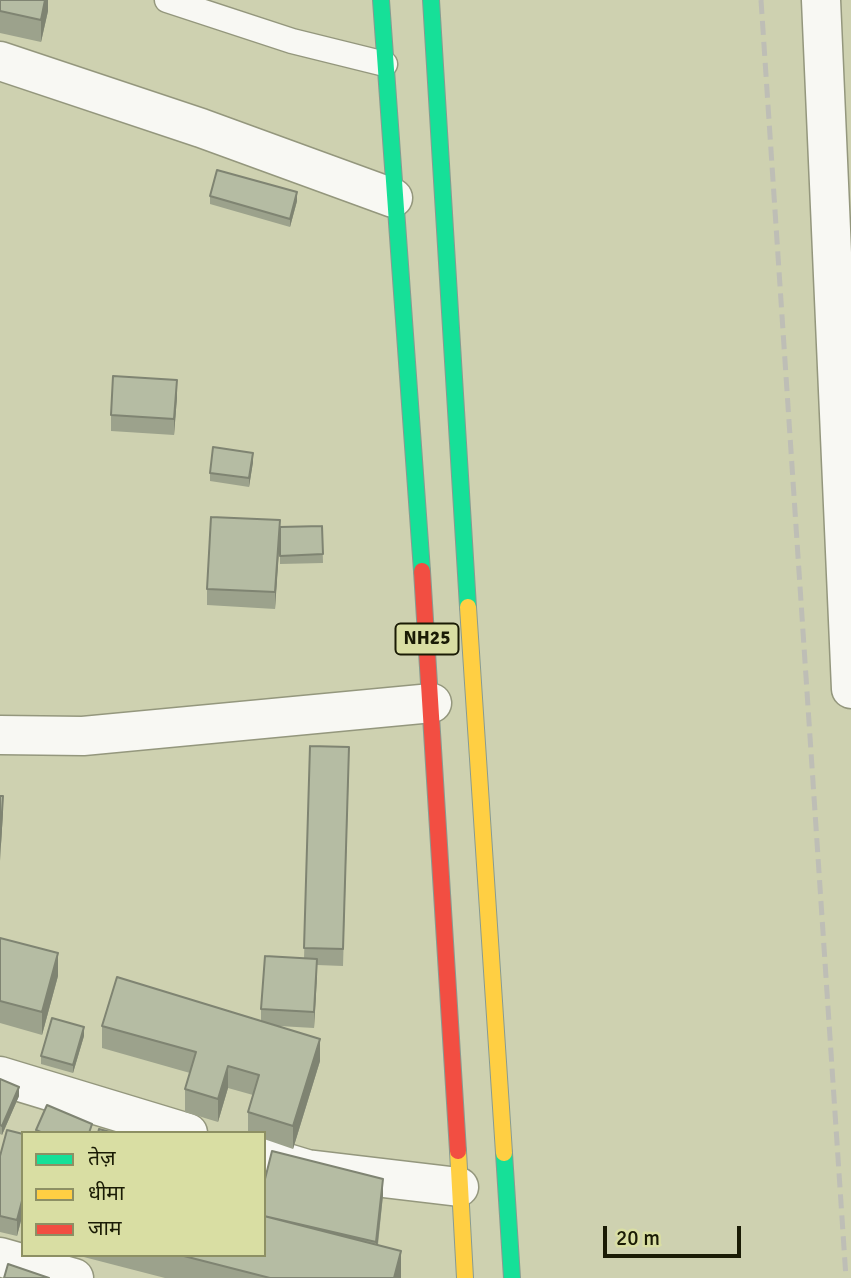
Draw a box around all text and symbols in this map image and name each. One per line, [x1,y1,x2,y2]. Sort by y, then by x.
road number: NH25 [396,624,458,654]
legend [21,1131,266,1257]
text: तेज़ [88,1145,116,1171]
text: धीमा [88,1180,124,1206]
scale bar [606,1212,744,1256]
text: जाम [88,1215,122,1241]
text: 20 m [616,1225,660,1251]

